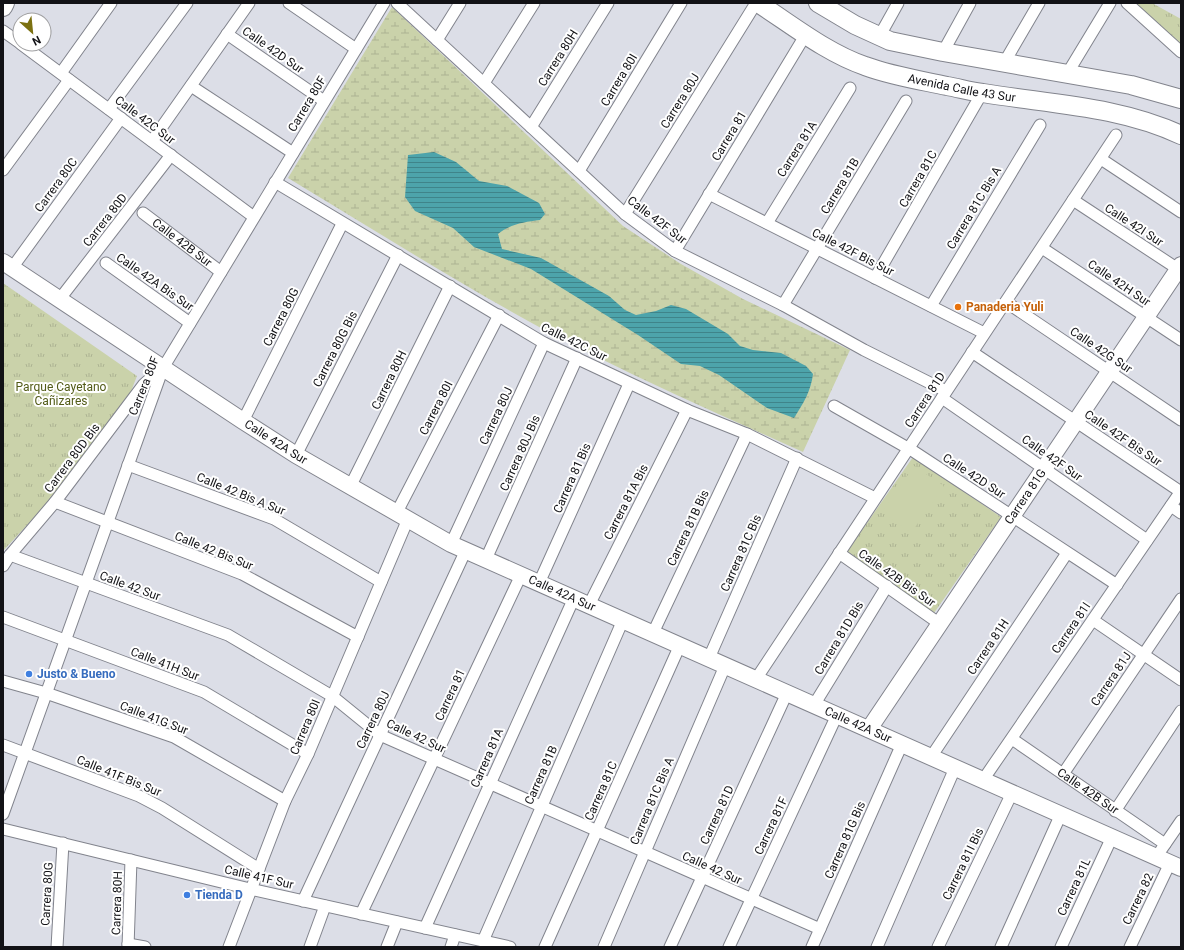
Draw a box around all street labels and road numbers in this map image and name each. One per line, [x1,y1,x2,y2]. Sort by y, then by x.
street label: Calle 42D Sur [240,24,306,76]
street label: Carrera 80H [535,27,581,89]
street label: Carrera 80I [598,51,640,109]
street label: Carrera 80J [658,71,702,131]
street label: Avenida Calle 43 Sur [907,71,1017,105]
street label: Carrera 80F [285,73,329,134]
street label: Calle 42C Sur [112,93,178,147]
street label: Carrera 81 [709,109,749,163]
street label: Carrera 81A [774,118,820,180]
street label: Carrera 81C [896,148,940,210]
street label: Carrera 80C [32,155,80,215]
street label: Carrera 81B [818,155,862,217]
street label: Carrera 81C Bis A [944,164,1004,252]
street label: Carrera 80D [80,191,130,249]
street label: Calle 42F Sur [625,193,689,247]
street label: Calle 42I Sur [1102,201,1166,249]
street label: Calle 42B Sur [149,215,215,270]
street label: Calle 42F Bis Sur [810,225,896,279]
street label: Calle 42A Bis Sur [114,250,196,314]
street label: Calle 42H Sur [1085,257,1153,309]
street label: Carrera 80G [260,285,302,349]
street label: Carrera 80G Bis [310,309,360,389]
street label: Calle 42C Sur [539,320,609,364]
street label: Calle 42G Sur [1067,324,1135,376]
street label: Carrera 80H [369,348,409,412]
street label: Carrera 80F [126,354,162,417]
street label: Carrera 81D [902,369,948,430]
street label: Carrera 80I [416,379,456,437]
street label: Carrera 80J [477,385,515,447]
street label: Calle 42F Bis Sur [1082,407,1164,469]
street label: Carrera 80J Bis [497,413,543,493]
street label: Calle 42A Sur [242,417,310,467]
street label: Carrera 80D Bis [41,421,103,495]
street label: Calle 42F Sur [1019,432,1085,484]
street label: Carrera 81 Bis [550,441,594,515]
street label: Calle 42D Sur [940,451,1008,501]
street label: Carrera 81A Bis [601,462,651,542]
street label: Carrera 81G [1002,466,1049,527]
street label: Calle 42 Bis A Sur [195,470,287,518]
street label: Carrera 81B Bis [664,488,712,568]
street label: Carrera 81C Bis [718,512,764,594]
street label: Calle 42 Bis Sur [173,529,255,573]
street label: Calle 42B Bis Sur [856,546,938,610]
street label: Calle 42 Sur [98,569,162,603]
street label: Calle 42A Sur [526,572,598,614]
street label: Carrera 81D Bis [812,599,866,677]
street label: Carrera 81I [1049,600,1093,656]
street label: Carrera 81H [964,617,1012,677]
street label: Calle 41H Sur [129,644,201,684]
street label: Carrera 81J [1088,649,1134,709]
street label: Carrera 81 [432,667,468,723]
street label: Carrera 80J [354,689,392,751]
street label: Carrera 80I [287,697,323,757]
street label: Calle 41G Sur [118,699,190,737]
street label: Calle 42A Sur [823,704,894,746]
street label: Calle 42 Sur [384,716,448,756]
street label: Carrera 81A [468,726,506,790]
street label: Carrera 81B [522,743,560,807]
street label: Calle 41F Bis Sur [75,753,163,799]
street label: Carrera 81C Bis A [627,755,677,847]
street label: Carrera 81C [582,759,620,823]
street label: Calle 42B Sur [1054,765,1121,817]
street label: Carrera 81D [697,783,737,847]
street label: Carrera 81F [752,795,791,857]
street label: Carrera 81G Bis [822,799,868,881]
street label: Carrera 81I Bis [940,826,986,902]
street label: Calle 42 Sur [680,849,744,887]
street label: Carrera 81L [1055,855,1094,918]
street label: Carrera 80G [38,862,56,926]
street label: Calle 41F Sur [223,862,295,892]
street label: Carrera 80H [109,871,125,935]
street label: Carrera 82 [1120,871,1157,927]

